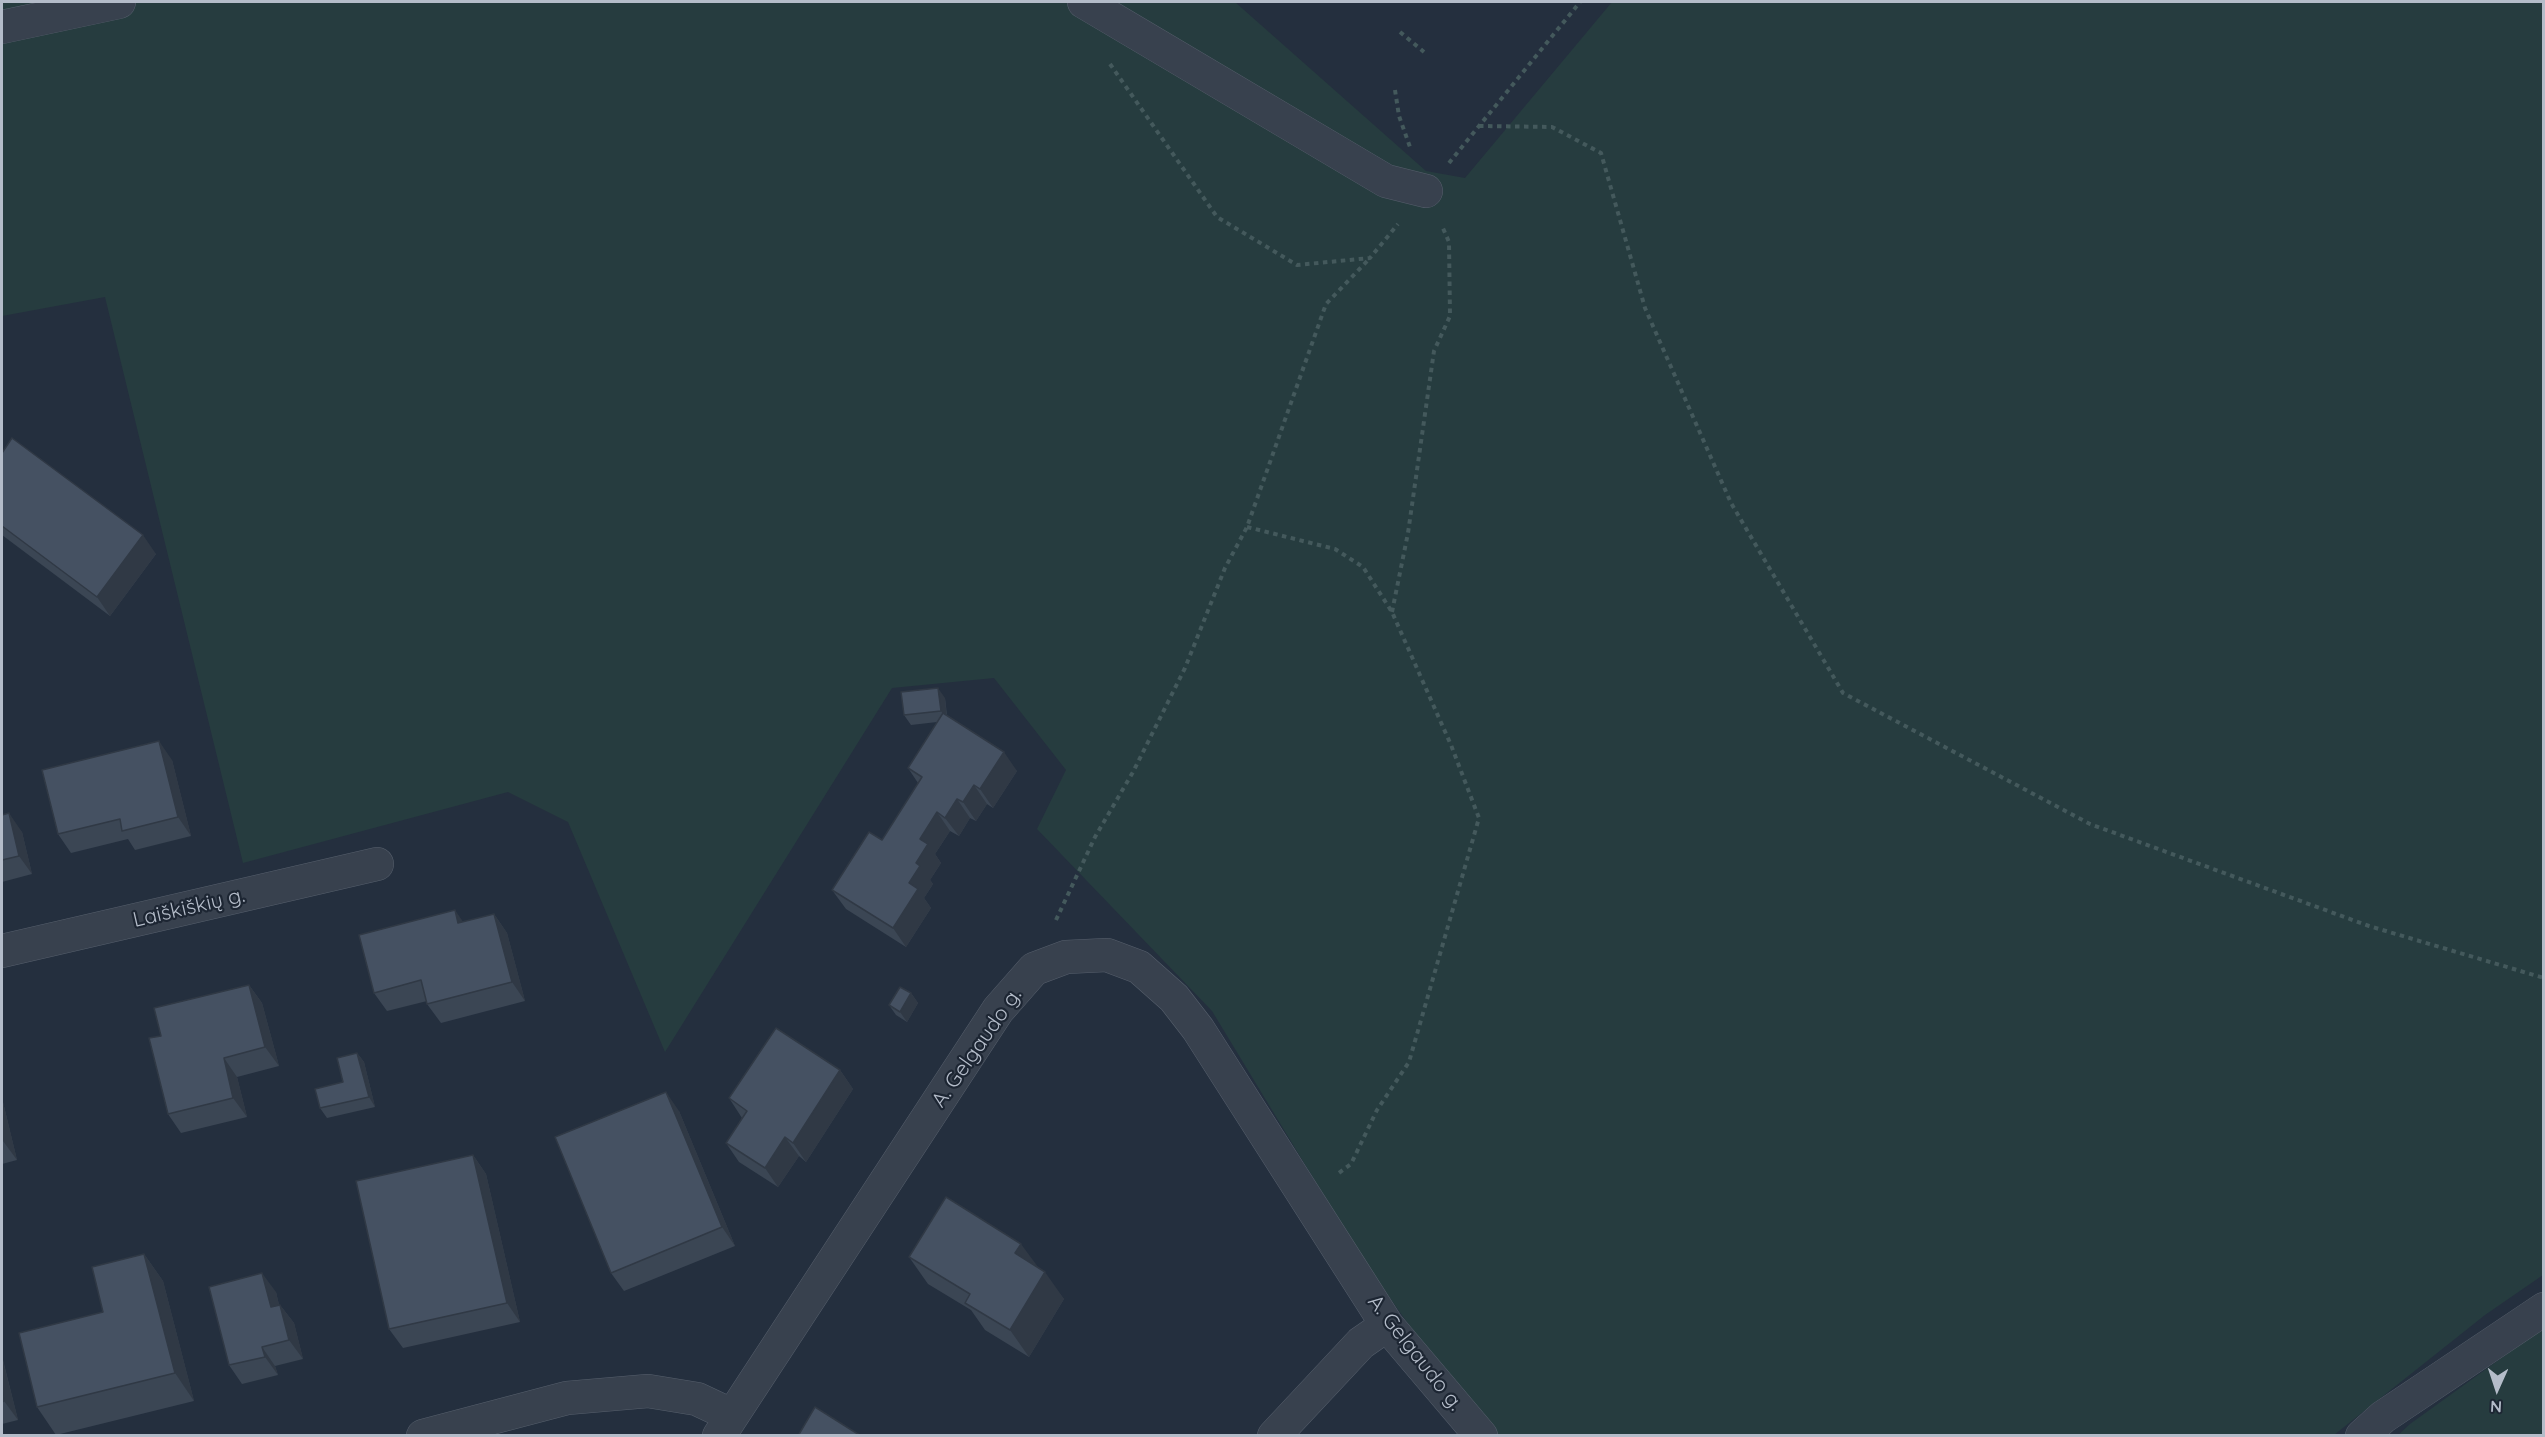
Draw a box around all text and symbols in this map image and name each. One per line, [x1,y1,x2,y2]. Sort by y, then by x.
street label: Laiškiškių g. [131,883,247,933]
street label: A. Gelgaudo g. [927,984,1027,1112]
street label: A. Gelgaudo g. [1362,1290,1468,1416]
north arrow [2467,1359,2527,1419]
text: N [2490,1397,2502,1417]

